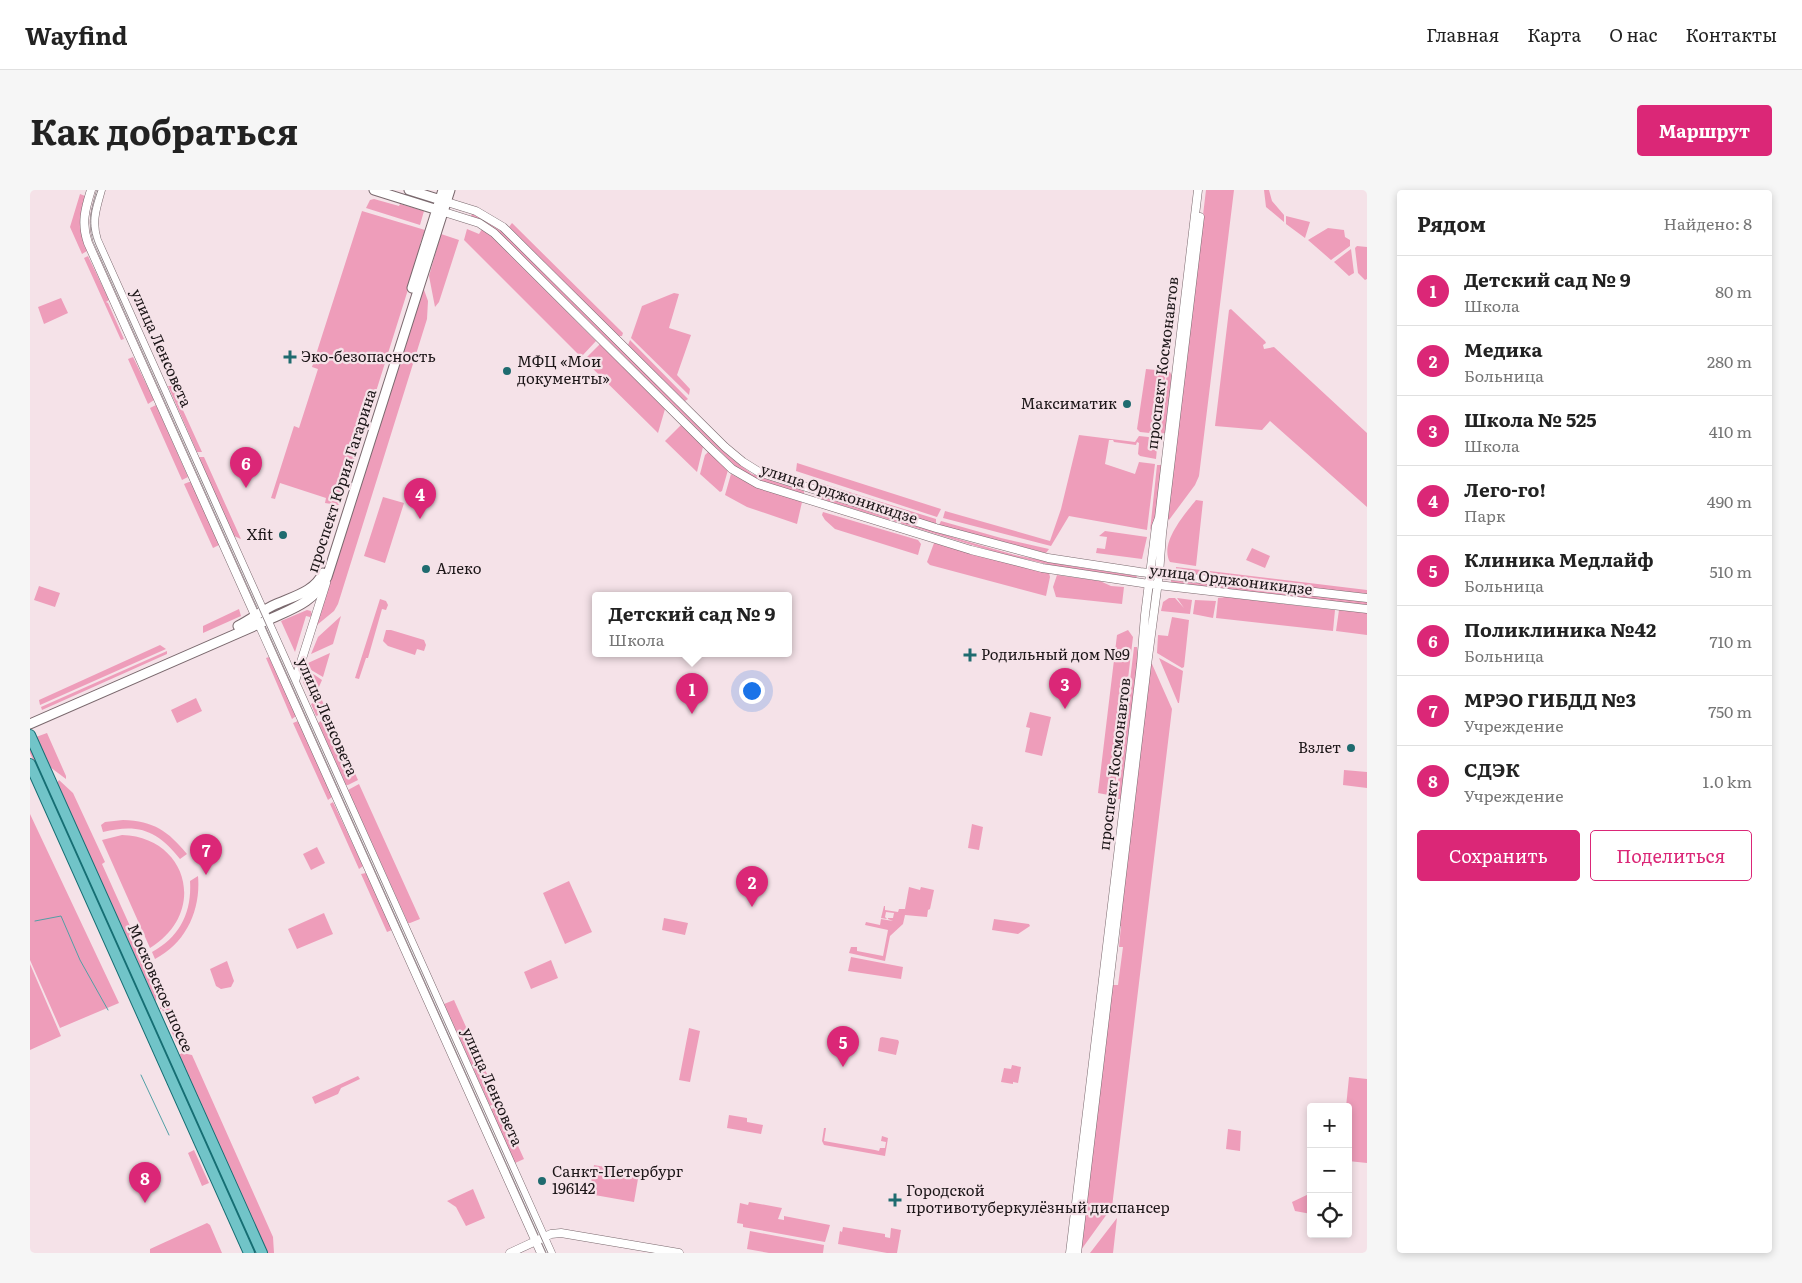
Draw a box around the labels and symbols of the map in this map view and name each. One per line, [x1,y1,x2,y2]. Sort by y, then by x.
street label: проспект Космонавтов [1139,275,1184,451]
street label: улица Ленсовета [126,284,199,411]
place label: Эко-безопасность [301,344,436,367]
place label: МФЦ «Мои документы» [517,349,610,389]
marker: Эко-безопасность [283,350,297,364]
marker: МФЦ «Мои документы» [501,365,513,377]
street label: проспект Юрия Гагарина [300,385,381,575]
place label: Максиматик [1020,391,1117,414]
marker: Максиматик [1121,398,1133,410]
pin: 6 [230,447,262,488]
street label: улица Орджоникидзе [758,456,921,529]
pin: 4 [404,478,436,519]
place label: Xfit [247,522,273,545]
marker: Xfit [277,529,289,541]
place label: Алеко [436,556,482,579]
street label: улица Орджоникидзе [1149,557,1314,600]
marker: Алеко [420,563,432,575]
place label: Родильный дом №9 [981,642,1130,665]
marker: Родильный дом №9 [963,648,977,662]
street label: улица Ленсовета [292,653,365,780]
pin: 3 [1049,668,1081,709]
pin: 1 [676,673,708,714]
street label: проспект Космонавтов [1091,676,1136,852]
your location [739,678,765,704]
place label: Взлет [1298,735,1341,758]
marker: Взлет [1345,742,1357,754]
pin: 7 [190,834,222,875]
pin: 2 [736,866,768,907]
street label: Московское шоссе [123,919,200,1056]
street label: улица Ленсовета [457,1023,530,1150]
pin: 5 [827,1026,859,1067]
place label: Санкт-Петербург 196142 [552,1159,684,1199]
pin: 8 [129,1162,161,1203]
marker: Санкт-Петербург 196142 [536,1175,548,1187]
place label: Городской противотуберкулёзный диспансер [906,1178,1170,1218]
marker: Городской противотуберкулёзный диспансер [888,1193,902,1207]

